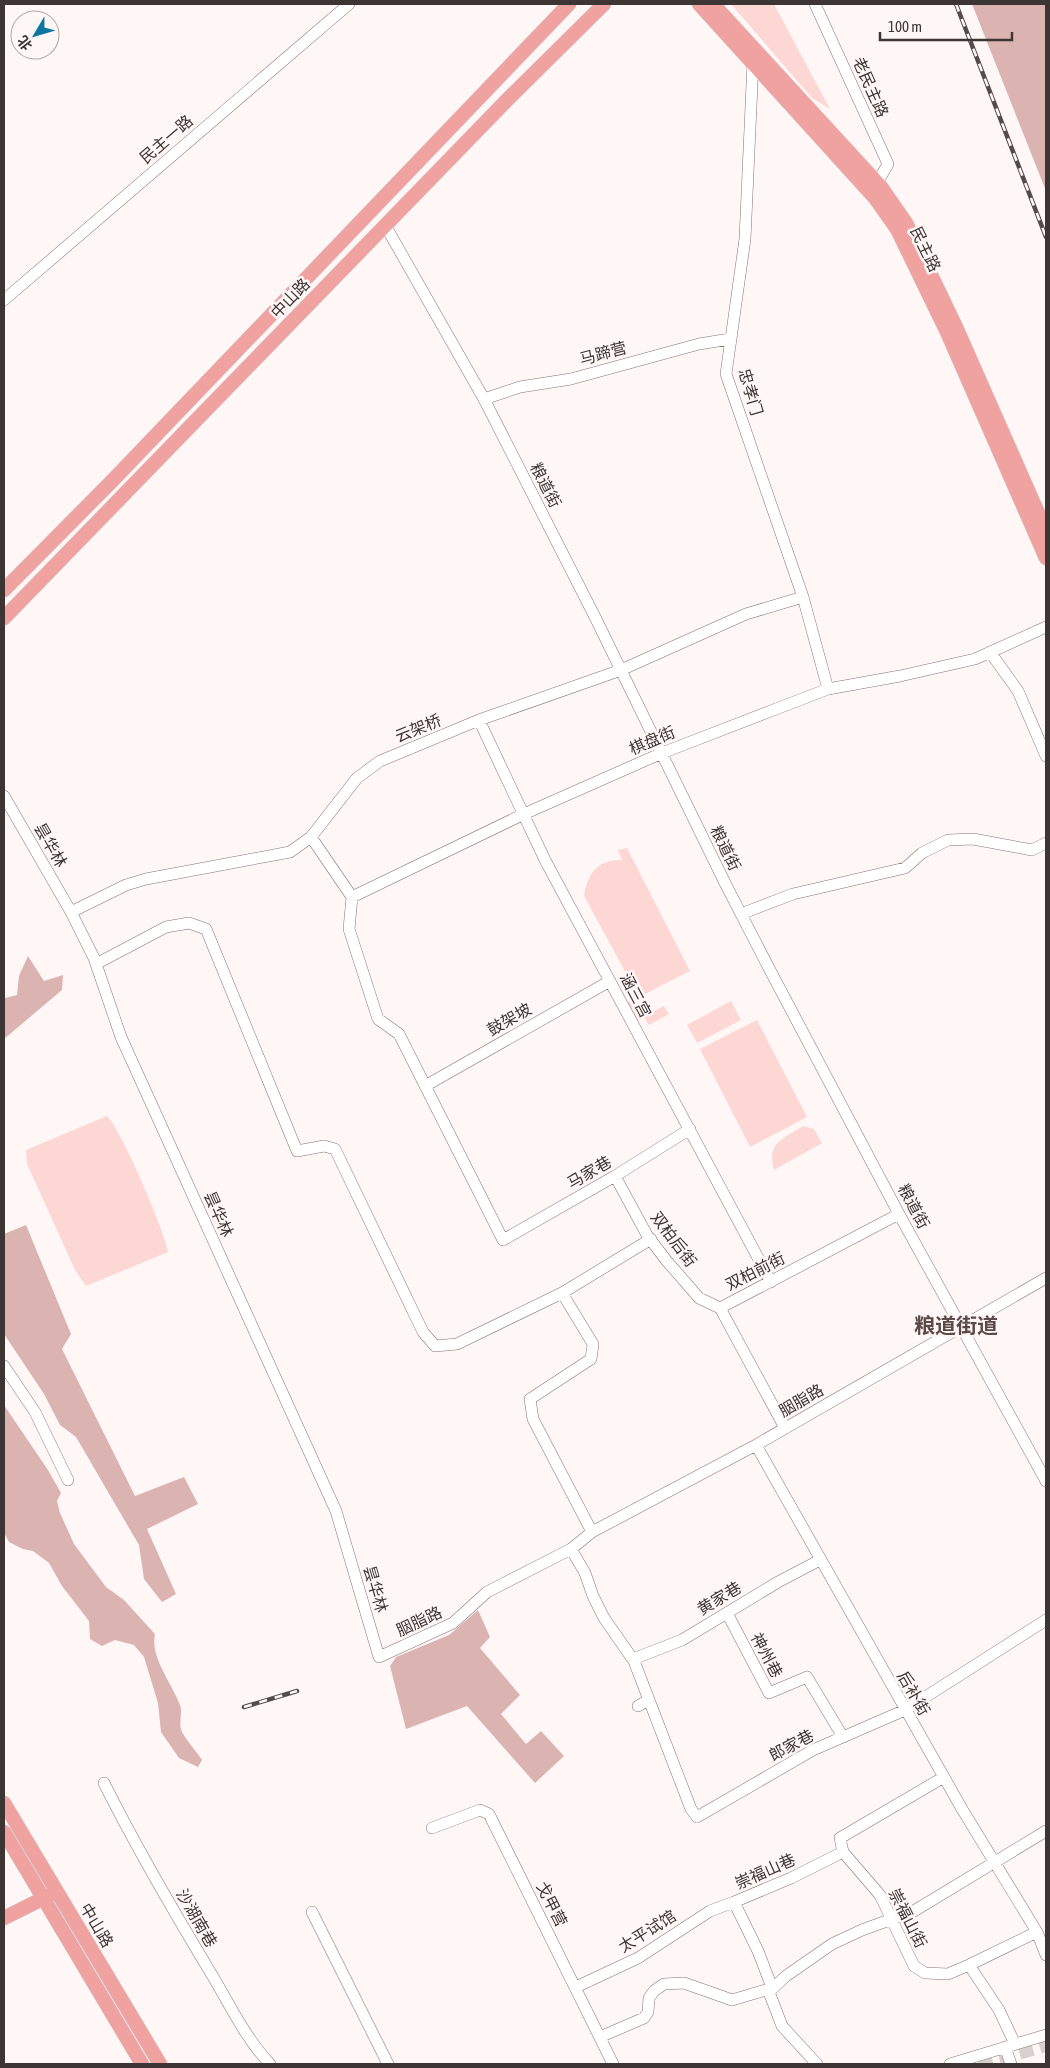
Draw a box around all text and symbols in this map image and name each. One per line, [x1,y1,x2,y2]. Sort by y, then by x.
north arrow [10,10,60,60]
scale bar [880,10,1012,42]
text: 100 m [888,18,922,35]
text: 北 [14,33,35,53]
street label: 老民主路 [850,54,892,120]
street label: 民主一路 [136,111,196,167]
street label: 民主路 [907,223,945,275]
street label: 中山路 [267,274,313,322]
street label: 马蹄营 [577,338,629,368]
street label: 忠孝门 [736,366,766,418]
street label: 粮道街 [527,460,565,510]
street label: 云架桥 [392,711,444,745]
street label: 棋盘街 [626,722,678,758]
street label: 昙华林 [31,820,71,870]
street label: 粮道街 [707,822,745,874]
street label: 涵三宫 [617,970,655,1020]
street label: 鼓架坡 [484,999,534,1039]
street label: 马家巷 [564,1152,614,1192]
street label: 粮道街 [895,1181,933,1231]
street label: 昙华林 [201,1188,237,1240]
street label: 双柏后街 [648,1208,700,1270]
street label: 双柏前街 [722,1248,788,1294]
district label: 粮道街道 [914,1313,998,1337]
street label: 胭脂路 [776,1380,826,1420]
street label: 昙华林 [361,1563,391,1615]
street label: 黄家巷 [694,1578,744,1618]
street label: 胭脂路 [393,1603,445,1639]
street label: 神州巷 [748,1630,786,1680]
street label: 后补街 [894,1668,934,1718]
street label: 郎家巷 [766,1726,816,1764]
street label: 崇福山巷 [732,1850,798,1892]
street label: 戈甲营 [533,1879,571,1929]
street label: 崇福山街 [885,1885,931,1951]
street label: 沙湖南巷 [173,1886,221,1950]
street label: 中山路 [77,1900,117,1950]
street label: 太平试馆 [615,1906,679,1956]

